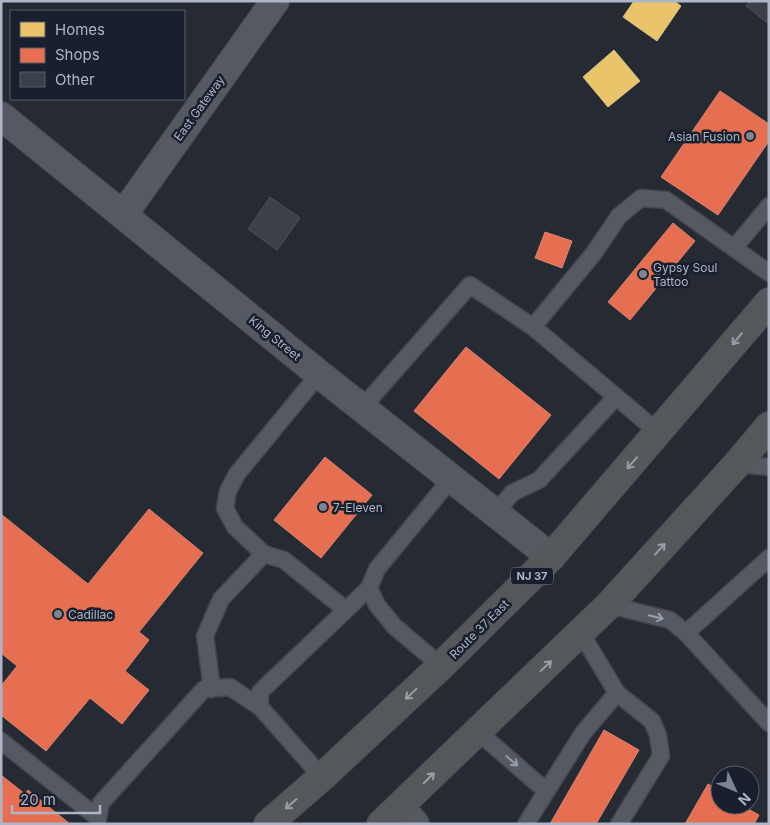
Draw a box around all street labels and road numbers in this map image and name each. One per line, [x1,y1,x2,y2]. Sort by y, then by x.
street label: East Gateway [170,72,228,144]
street label: King Street [246,312,304,364]
road number: NJ 37 [511,568,553,584]
street label: Route 37 East [446,596,512,662]

